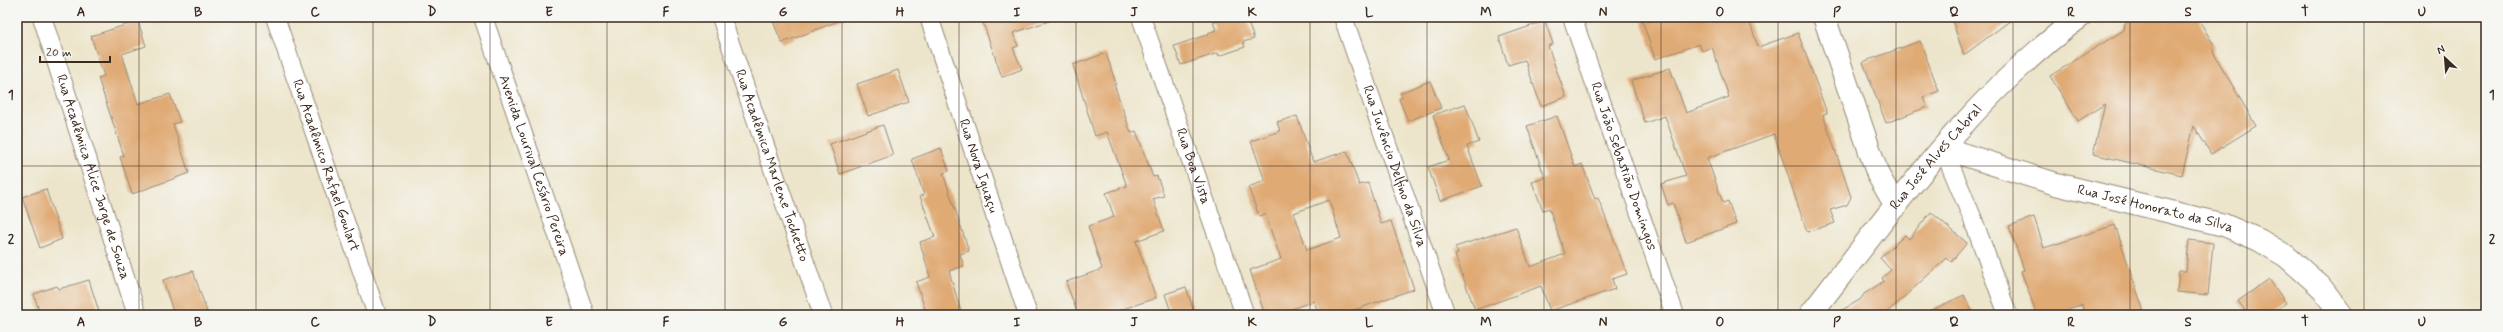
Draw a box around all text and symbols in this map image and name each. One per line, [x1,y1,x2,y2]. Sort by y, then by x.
text: A [77,4,85,21]
text: B [194,4,203,21]
text: C [310,4,320,21]
text: D [428,4,437,21]
text: E [545,4,553,21]
text: F [663,4,670,21]
text: G [779,4,788,21]
text: H [896,4,905,21]
text: I [1014,4,1021,21]
text: J [1130,4,1138,21]
text: K [1247,4,1257,21]
text: L [1365,4,1374,21]
text: M [1480,4,1492,21]
text: N [1599,4,1608,21]
text: O [1716,4,1725,21]
text: P [1833,4,1841,21]
text: Q [1949,4,1959,21]
text: R [2067,4,2075,21]
text: S [2184,4,2192,21]
text: T [2301,4,2309,21]
text: U [2418,4,2426,21]
scale bar [40,38,110,64]
north arrow [2425,38,2465,78]
text: N [2435,42,2447,58]
text: 20 m [46,45,72,61]
street label: Rua Acadêmica Marlene Tochetto [731,67,813,264]
street label: Rua Acadêmica Alice Jorge de Souza [52,72,134,282]
street label: Avenida Lourival Cesário Pereira [495,73,573,258]
street label: Rua Acadêmico Rafael Goulart [288,77,364,254]
street label: Rua João Sebastião Domingos [1586,80,1661,253]
street label: Rua Juvêncio Delfino da Silva [1358,83,1431,250]
text: 1 [8,87,14,104]
text: 1 [2489,87,2495,104]
street label: Rua José Alves Cabral [1886,101,1986,214]
street label: Rua Nova Iguaçu [955,117,1002,215]
street label: Rua Boa Vista [1171,126,1215,207]
street label: Rua José Honorato da Silva [2075,181,2236,237]
text: 2 [8,231,15,248]
text: 2 [2489,231,2496,248]
text: A [77,314,85,331]
text: B [194,314,203,331]
text: C [310,314,320,331]
text: D [428,314,437,331]
text: E [545,314,553,331]
text: F [663,314,670,331]
text: G [779,314,788,331]
text: H [896,314,905,331]
text: I [1014,314,1021,331]
text: J [1130,314,1138,331]
text: K [1247,314,1257,331]
text: L [1365,314,1374,331]
text: M [1480,314,1492,331]
text: N [1599,314,1608,331]
text: O [1716,314,1725,331]
text: P [1833,314,1841,331]
text: Q [1949,314,1959,331]
text: R [2067,314,2075,331]
text: S [2184,314,2192,331]
text: T [2301,314,2309,331]
text: U [2418,314,2426,331]

